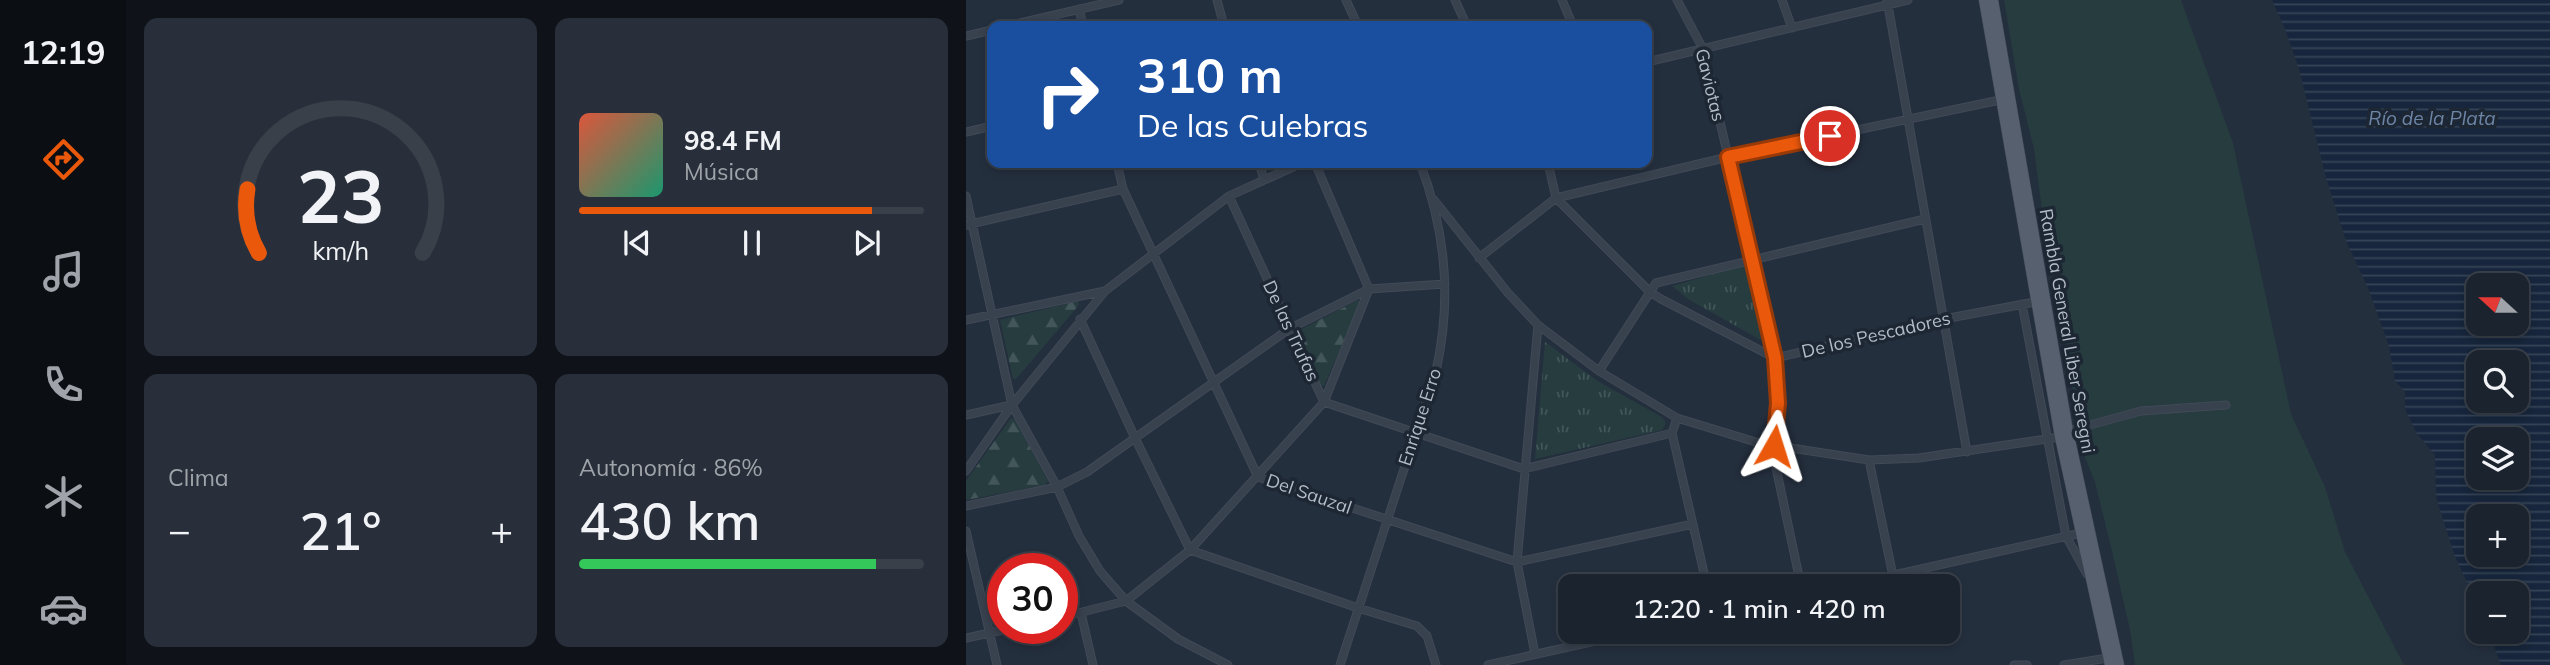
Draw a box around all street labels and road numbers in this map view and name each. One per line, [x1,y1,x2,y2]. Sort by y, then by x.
street label: Gaviotas [1690,46,1731,124]
street label: Rambla General Liber Seregni [2035,207,2100,455]
street label: De las Trufas [1258,277,1325,385]
street label: De los Pescadores [1799,306,1953,363]
street label: Enrique Erro [1393,365,1446,469]
street label: Del Sauzal [1263,468,1355,519]

